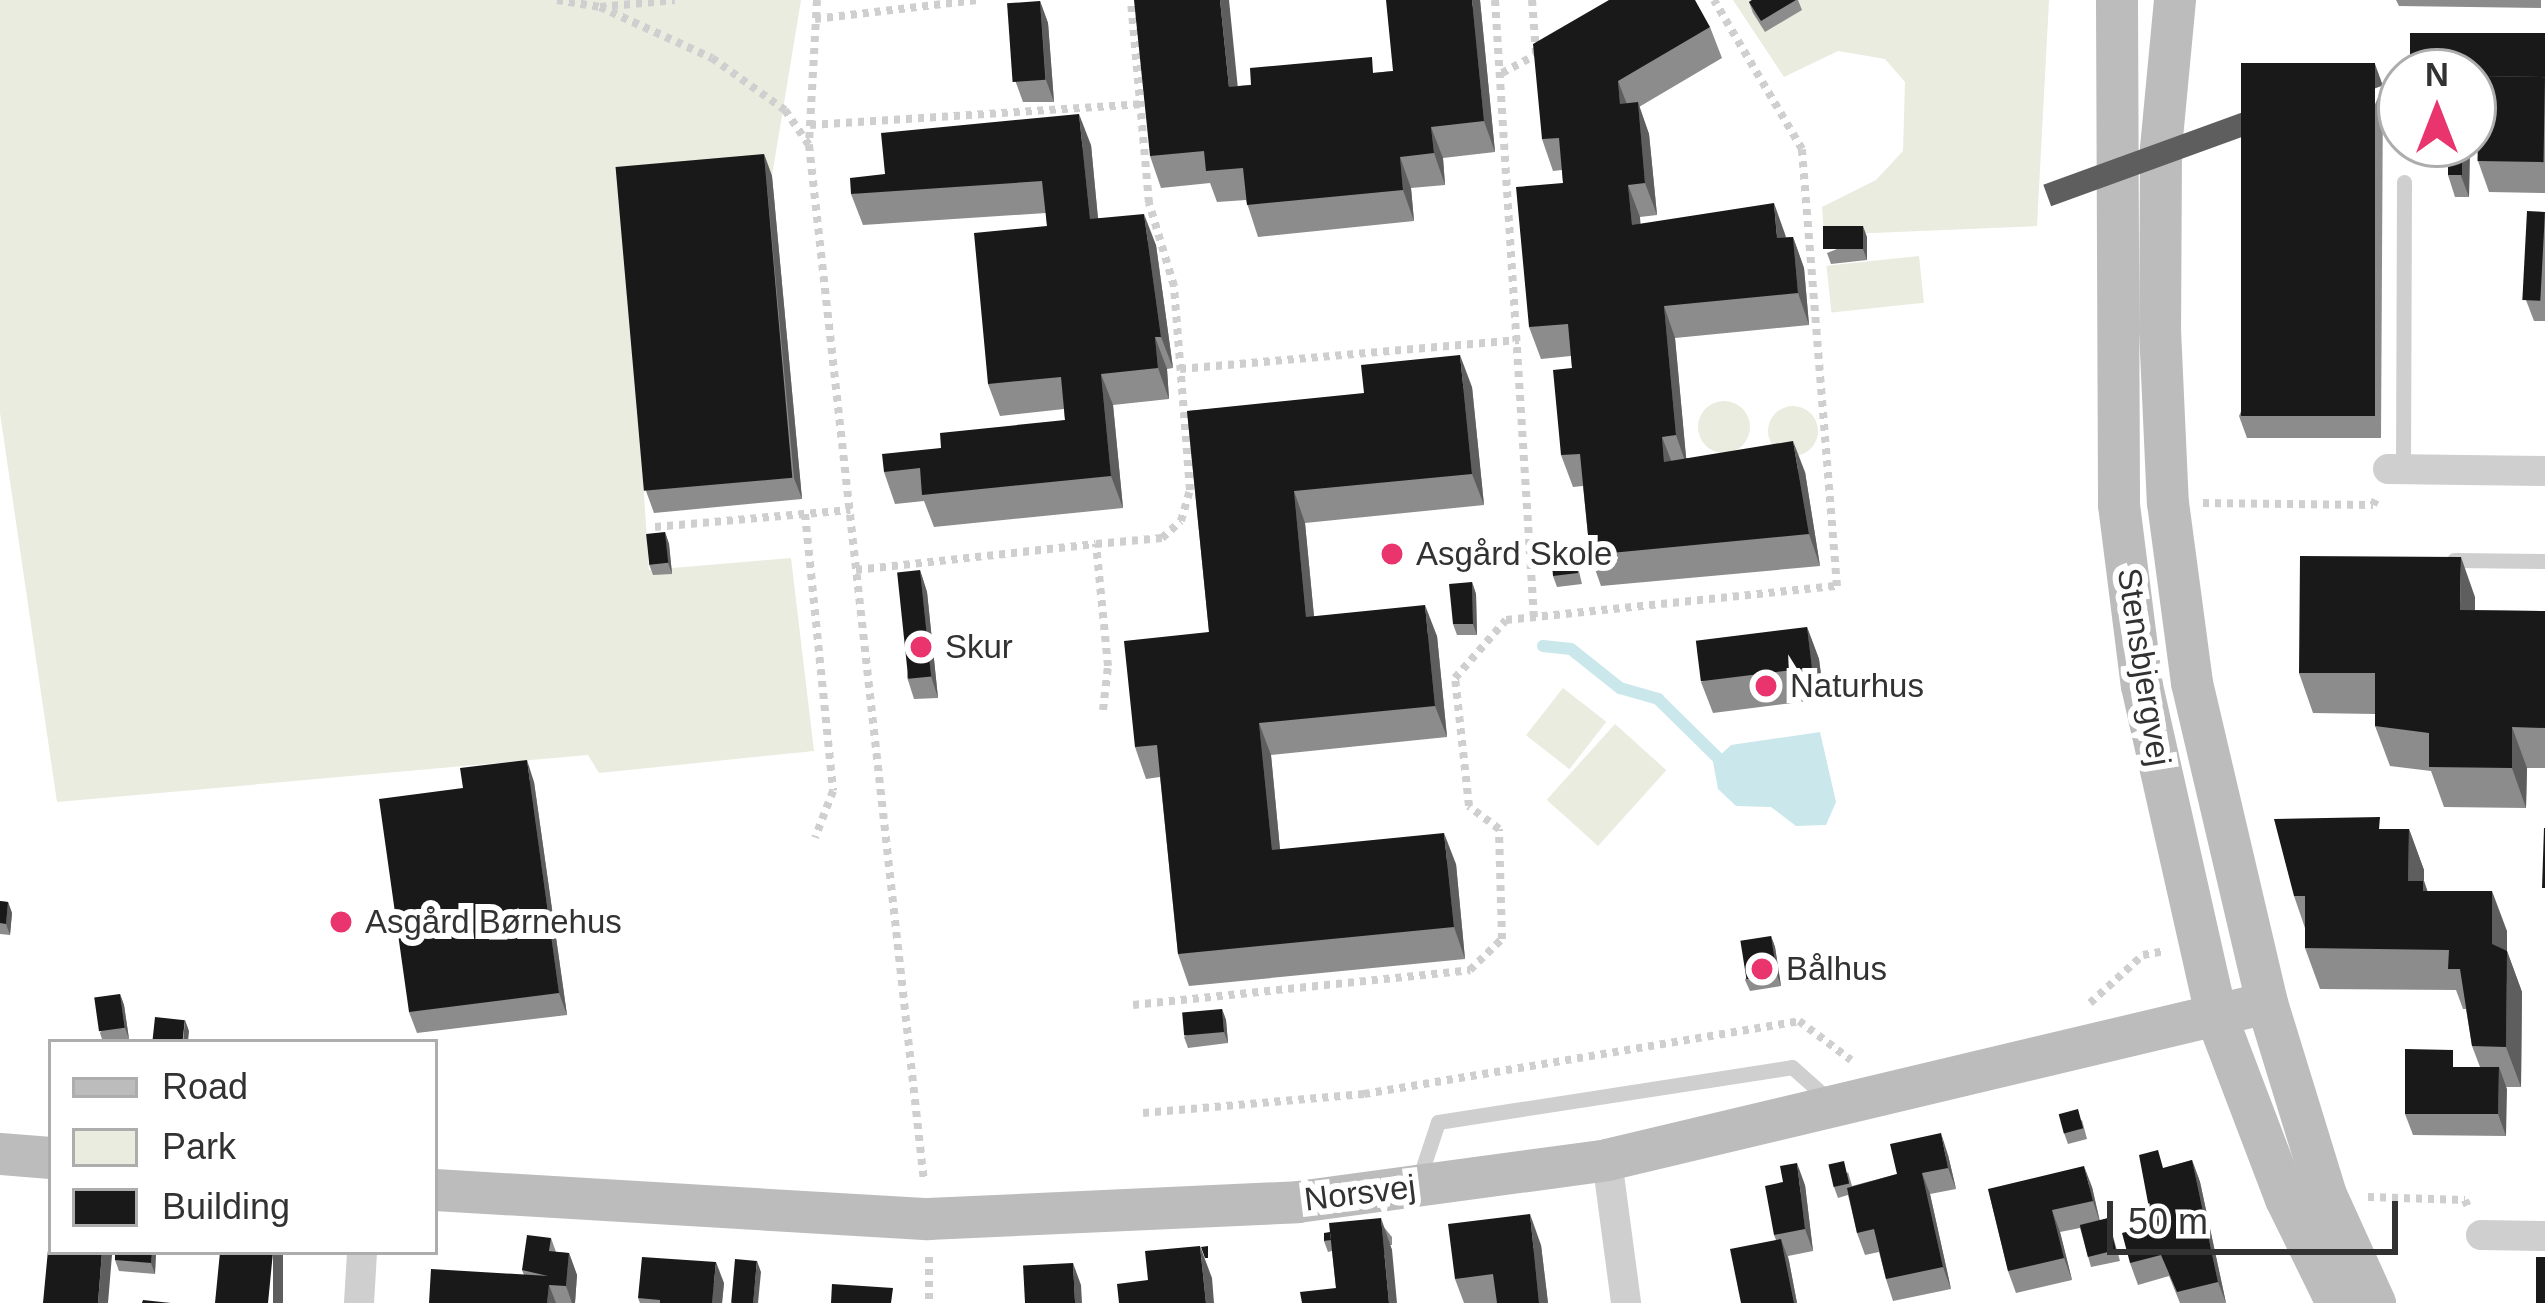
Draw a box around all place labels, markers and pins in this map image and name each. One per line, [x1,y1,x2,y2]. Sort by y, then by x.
place label: Asgård Skole [1416,534,1612,574]
marker: Asgård Skole [1379,541,1405,567]
place label: Skur [945,627,1013,667]
marker: Skur [908,634,934,660]
place label: Naturhus [1790,666,1924,706]
marker: Naturhus [1753,673,1779,699]
place label: Asgård Børnehus [365,902,622,942]
marker: Asgård Børnehus [328,909,354,935]
place label: Bålhus [1786,949,1887,989]
marker: Bålhus [1749,956,1775,982]

